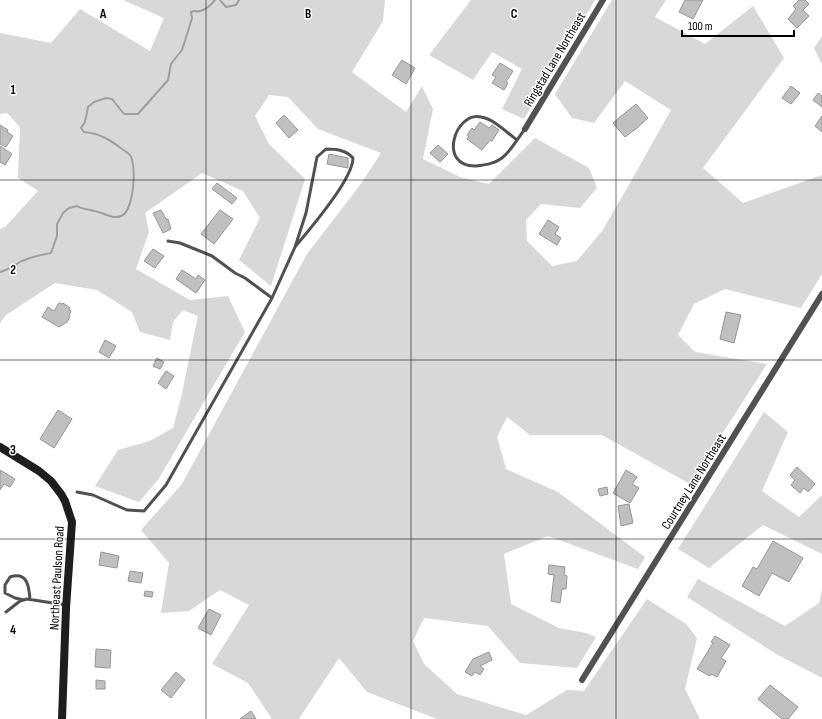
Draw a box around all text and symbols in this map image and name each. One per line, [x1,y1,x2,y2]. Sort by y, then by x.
text: A [99,6,107,22]
text: B [305,6,311,22]
text: C [511,6,518,22]
street label: Ringstad Lane Northeast [520,9,589,110]
scale bar [682,12,794,38]
text: 100 m [688,19,713,34]
text: 1 [10,82,16,98]
text: 2 [10,262,16,278]
street label: Courtney Lane Northeast [658,431,730,532]
text: 3 [10,442,16,458]
street label: Northeast Paulson Road [46,526,68,630]
text: 4 [10,622,16,638]

